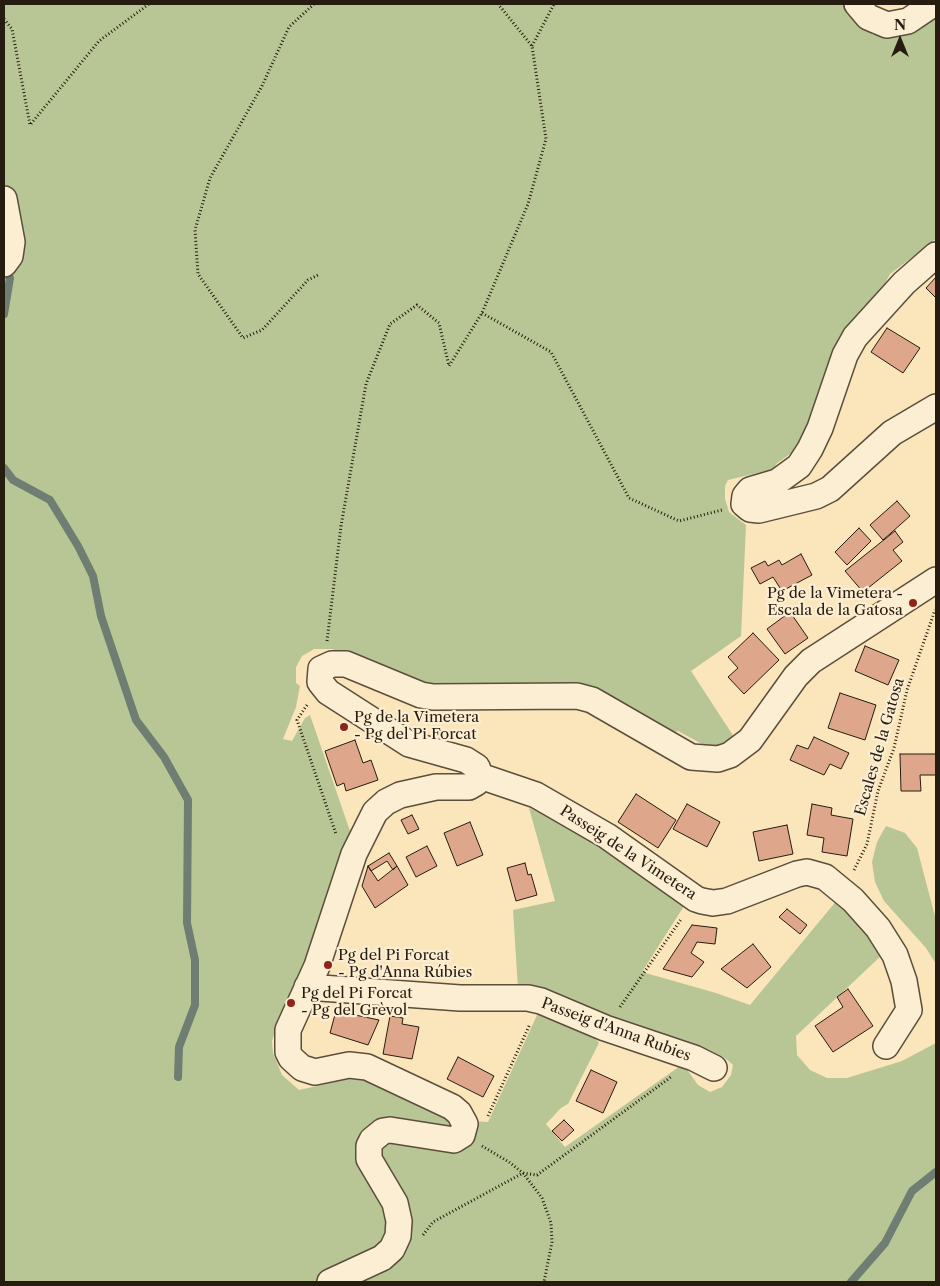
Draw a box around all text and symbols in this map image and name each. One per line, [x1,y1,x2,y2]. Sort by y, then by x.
north arrow [875,15,925,65]
text: N [894,16,906,34]
place label: Pg de la Vimetera - Escala de la Gatosa [767,585,903,620]
marker: Pg de la Vimetera - Escala de la Gatosa [907,597,919,609]
street label: Escales de la Gatosa [852,676,908,818]
place label: Pg de la Vimetera - Pg del Pi Forcat [354,709,479,744]
marker: Pg de la Vimetera - Pg del Pi Forcat [338,721,350,733]
street label: Passeig de la Vimetera [556,802,700,904]
place label: Pg del Pi Forcat - Pg d'Anna Rúbies [338,947,472,982]
marker: Pg del Pi Forcat - Pg d'Anna Rúbies [322,959,334,971]
place label: Pg del Pi Forcat - Pg del Grèvol [301,985,413,1020]
street label: Passeig d'Anna Rubies [539,995,693,1065]
marker: Pg del Pi Forcat - Pg del Grèvol [285,997,297,1009]

